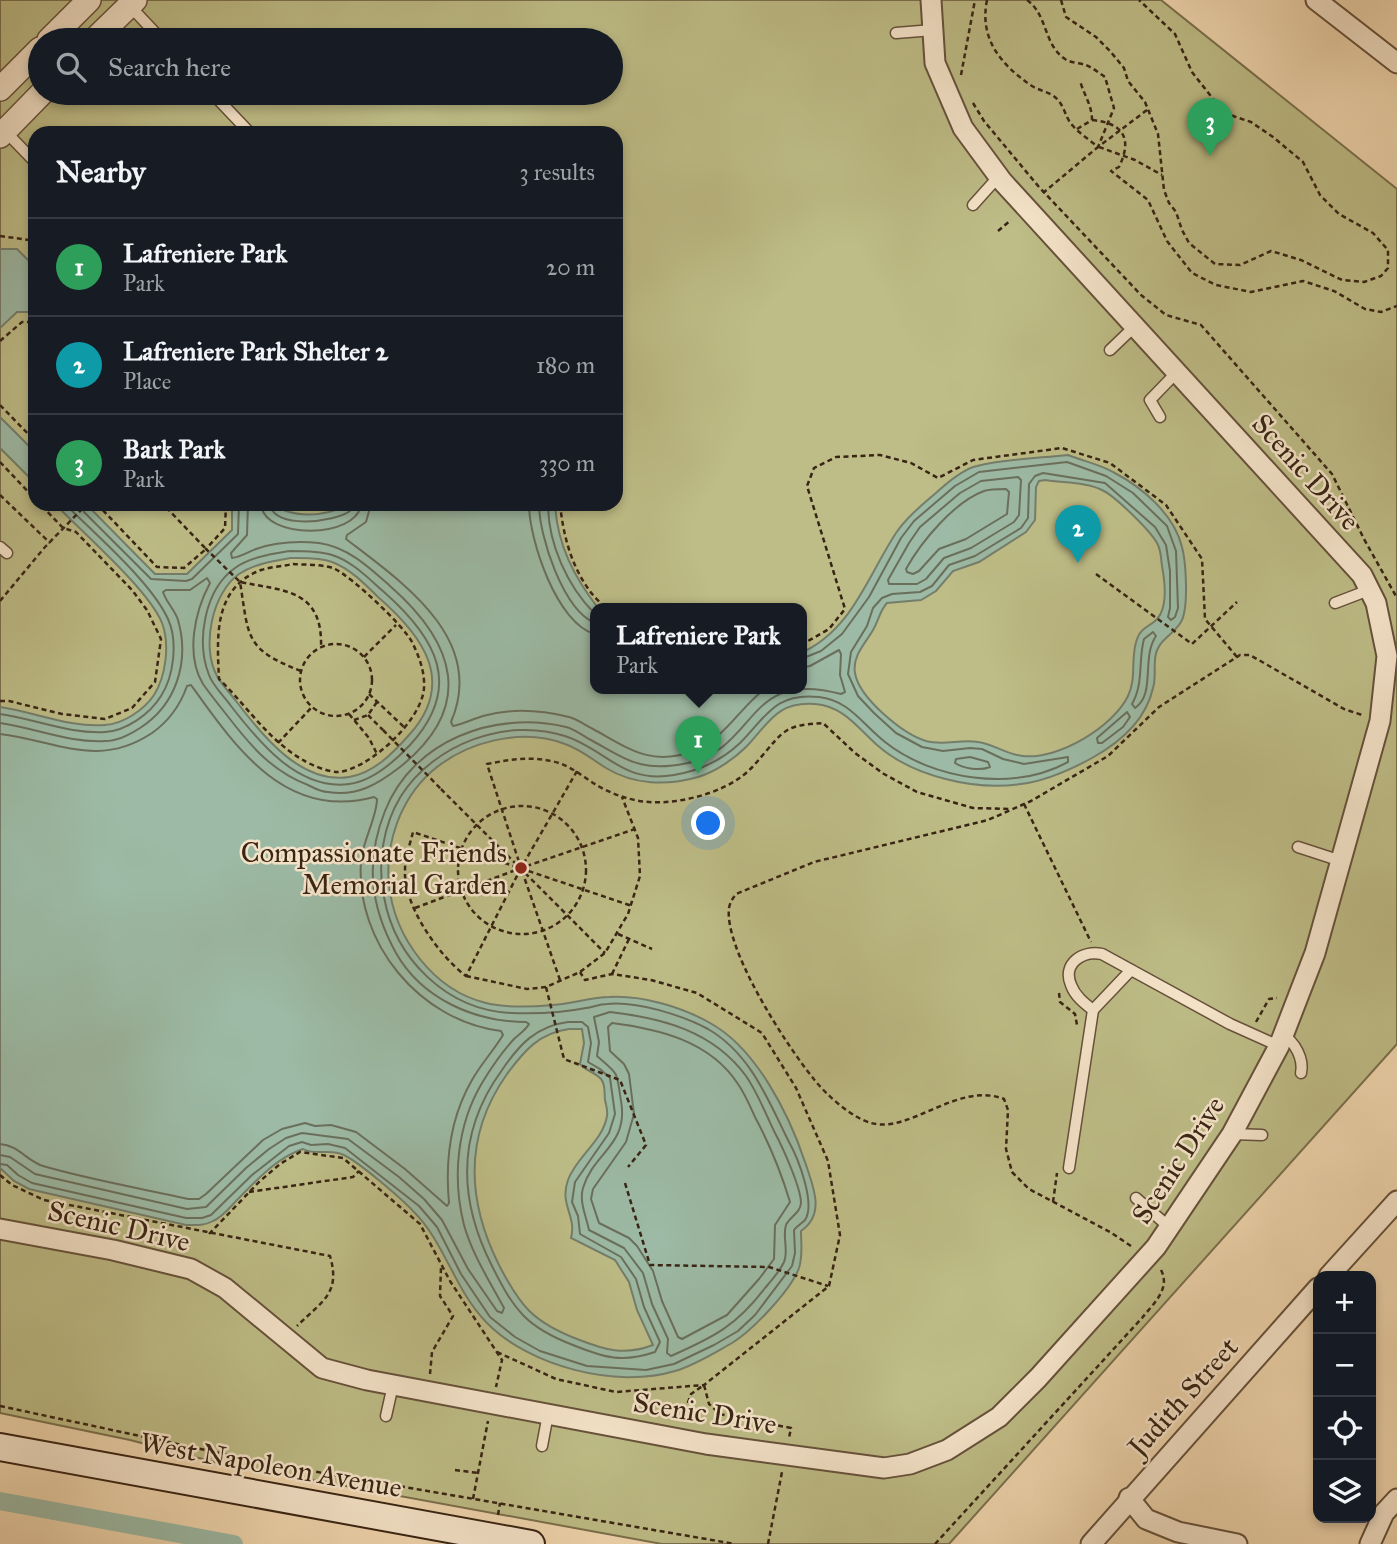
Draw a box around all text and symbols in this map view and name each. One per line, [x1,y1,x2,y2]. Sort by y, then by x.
search box [28,28,623,105]
icon: search [52,48,90,86]
text: Search here [108,51,231,83]
pin: 3 [1187,98,1233,156]
text: Nearby [56,154,146,190]
text: 3 results [519,158,595,186]
text: Lafreniere Park [123,237,287,269]
text: 1 [74,253,84,281]
text: 20 m [546,253,595,281]
text: Park [123,269,165,297]
text: Lafreniere Park Shelter 2 [123,335,388,367]
text: 2 [73,351,85,379]
text: 180 m [536,351,595,379]
text: Place [123,367,171,395]
street label: Scenic Drive [1245,406,1367,538]
text: Bark Park [123,433,225,465]
text: 3 [74,449,84,477]
text: 330 m [539,449,595,477]
text: Park [123,465,165,493]
pin: 2 [1055,505,1101,563]
popup [590,603,807,694]
text: Lafreniere Park [616,619,781,651]
text: Park [616,651,658,679]
pin: 1 [675,716,721,774]
your location [691,806,725,840]
place label: Compassionate Friends Memorial Garden [241,835,507,902]
marker: Compassionate Friends Memorial Garden [513,860,529,876]
street label: Scenic Drive [1124,1090,1232,1230]
street label: Scenic Drive [44,1193,194,1259]
map controls [1313,1271,1376,1523]
button: + [1313,1271,1376,1334]
street label: Judith Street [1118,1330,1246,1466]
button: − [1313,1334,1376,1397]
street label: Scenic Drive [631,1384,779,1442]
button: locate [1313,1397,1376,1460]
street label: West Napoleon Avenue [137,1425,405,1505]
button: layers [1313,1460,1376,1523]

